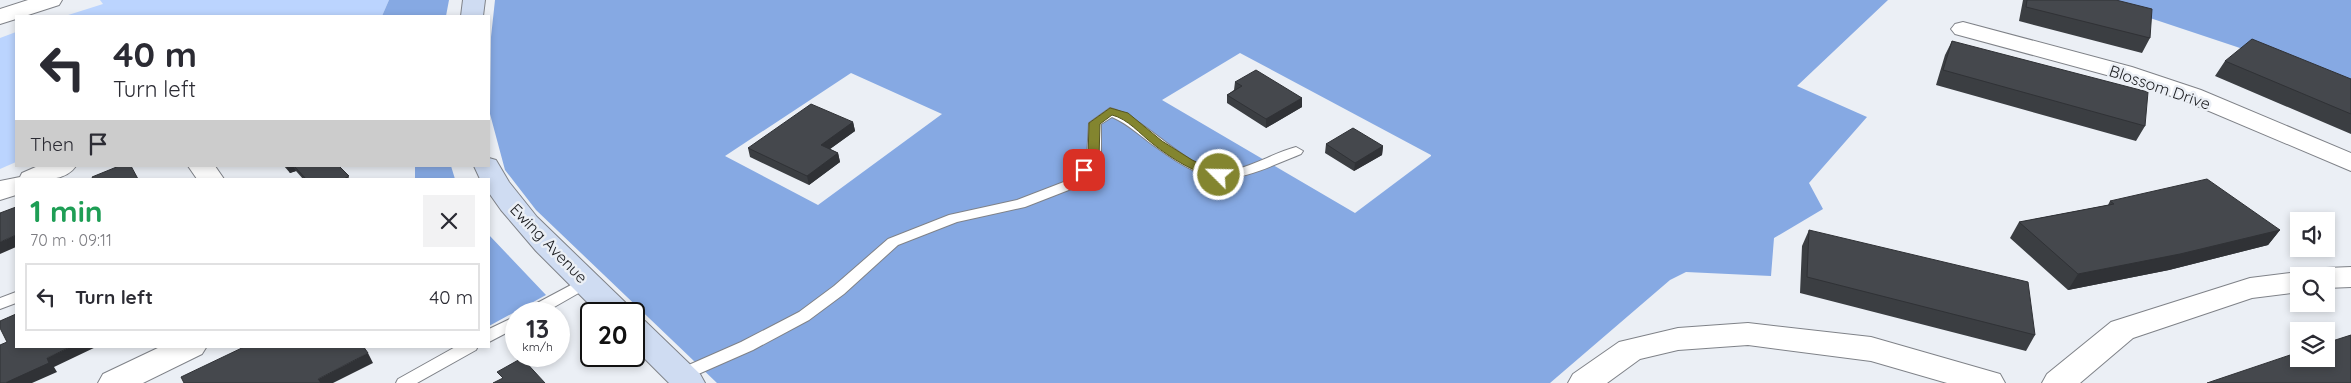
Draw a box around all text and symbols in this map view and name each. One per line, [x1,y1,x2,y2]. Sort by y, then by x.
text: 40 m [113,32,197,76]
icon: left [30,35,95,100]
street label: Blossom Drive [2107,60,2213,114]
text: Turn left [113,75,196,103]
icon: arrive [84,130,112,158]
text: Then [30,132,74,156]
position arrow [1192,148,1244,200]
pin [1063,149,1105,191]
icon: arrive [1070,156,1098,184]
text: 1 min [30,192,103,230]
button: close [423,195,475,247]
street label: Ewing Avenue [506,199,592,287]
map controls [2290,212,2335,367]
button: sound [2290,212,2335,257]
text: 70 m · 09:11 [30,230,112,250]
button: search [2290,267,2335,312]
icon: left [32,283,60,311]
text: Turn left [75,285,153,309]
text: 40 m [429,285,473,309]
speed limit sign: 20 [580,302,645,367]
text: 13 [526,313,549,344]
button: layers [2290,322,2335,367]
text: km/h [522,339,553,354]

